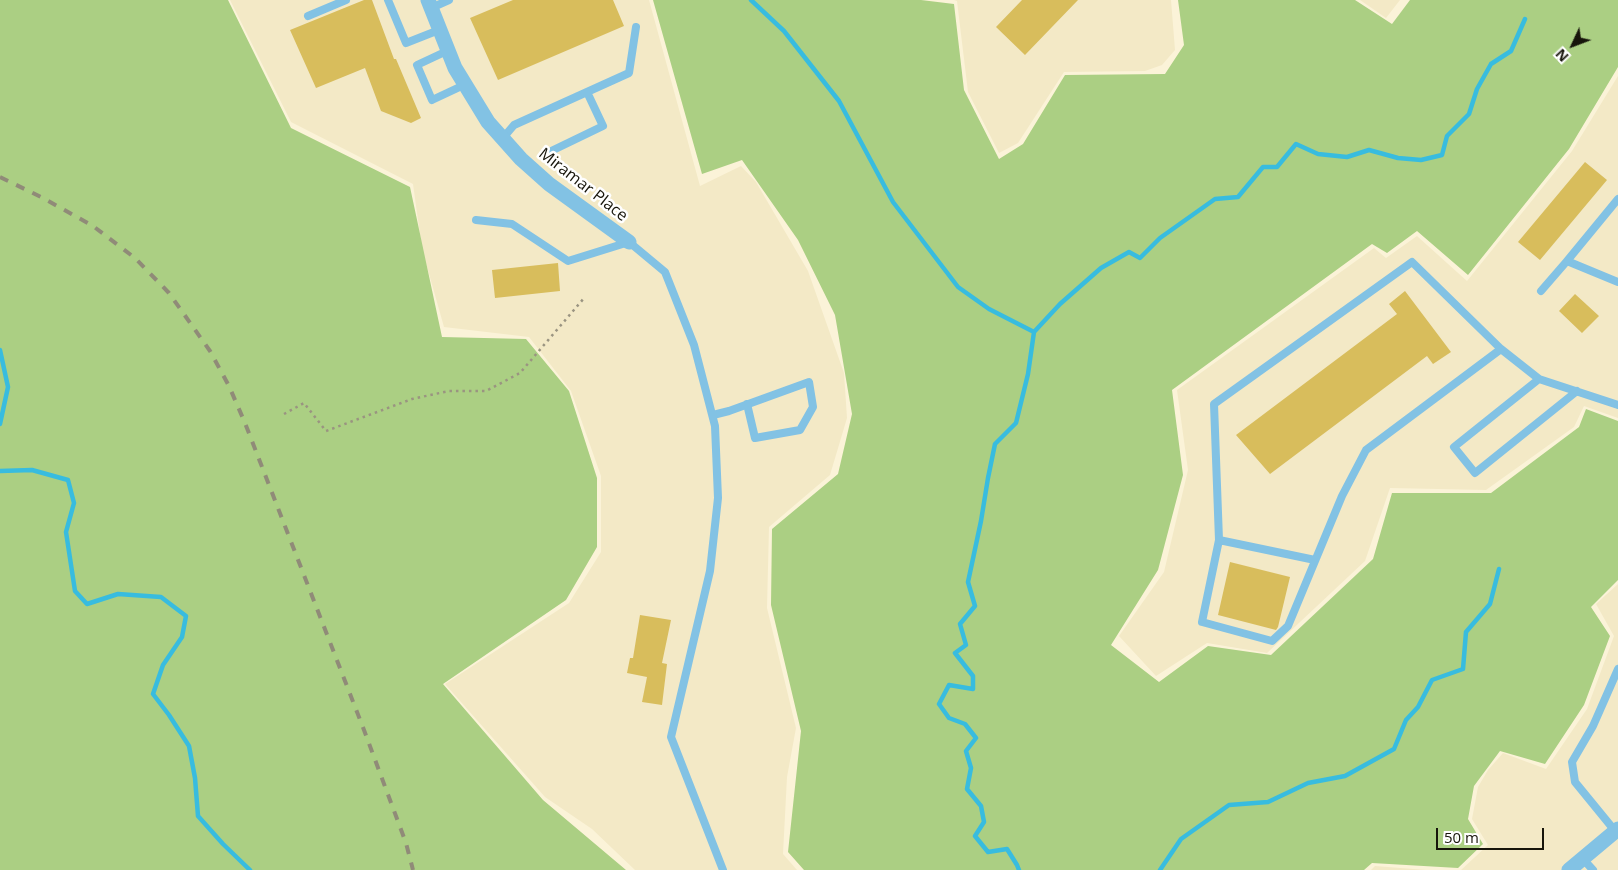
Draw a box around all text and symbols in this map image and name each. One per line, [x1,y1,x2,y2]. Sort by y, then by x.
north arrow [1548,20,1598,70]
text: N [1551,45,1573,66]
street label: Miramar Place [535,144,631,226]
scale bar [1438,818,1546,850]
text: 50 m [1444,827,1479,847]

